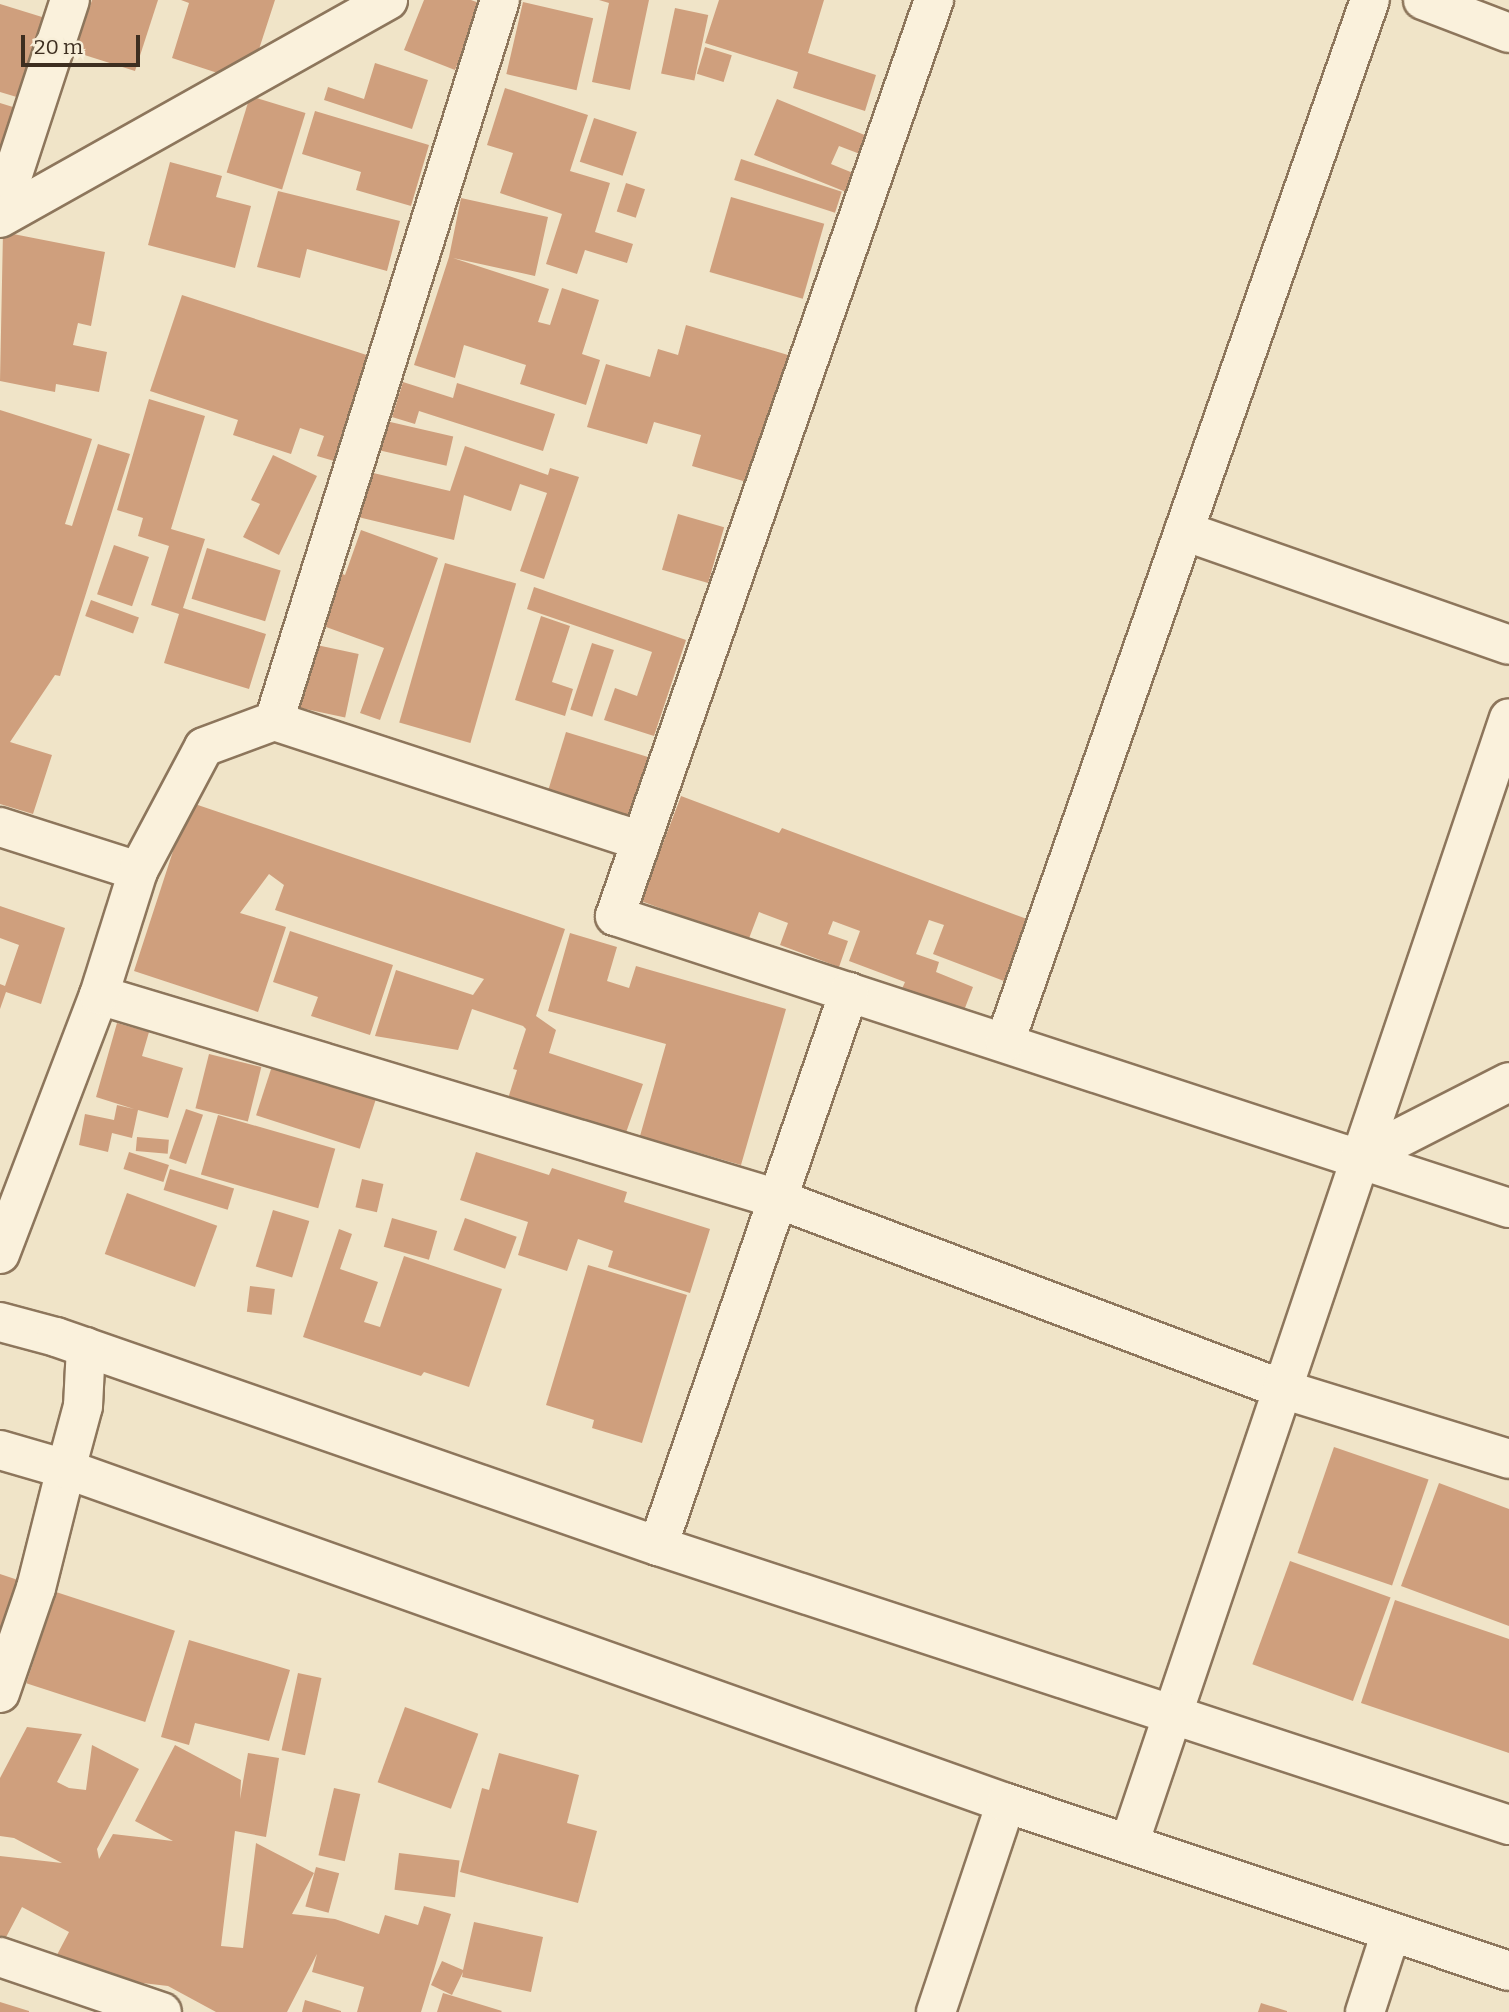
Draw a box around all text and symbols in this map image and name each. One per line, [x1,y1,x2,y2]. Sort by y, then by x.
scale bar [24,21,144,65]
text: 20 m [34,34,83,60]

